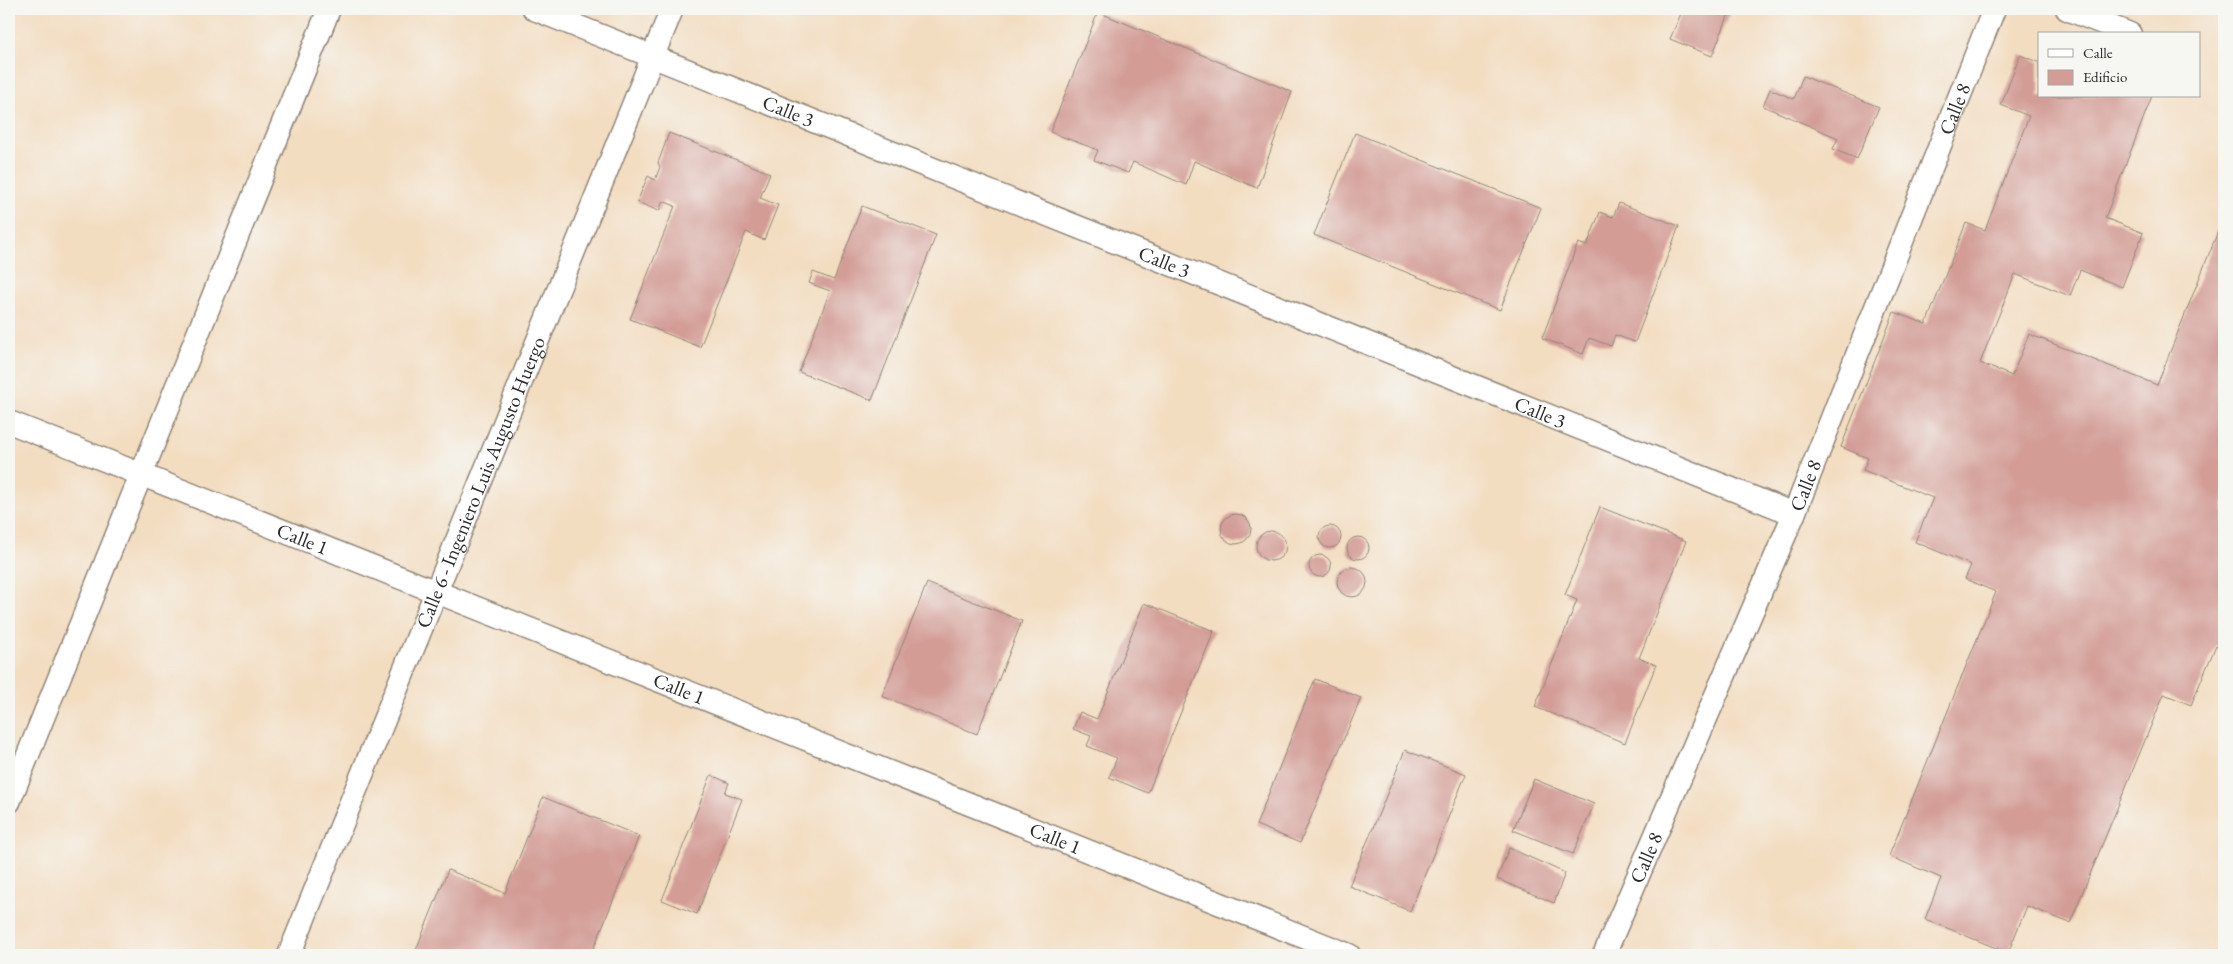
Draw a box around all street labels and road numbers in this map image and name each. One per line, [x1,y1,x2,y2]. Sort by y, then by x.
street label: Calle 8 [1933,79,1976,138]
street label: Calle 3 [759,89,818,133]
street label: Calle 3 [1135,240,1194,284]
street label: Calle 6 - Ingeniero Luis Augusto Huergo [410,333,551,632]
street label: Calle 3 [1511,390,1570,434]
street label: Calle 8 [1783,456,1827,515]
street label: Calle 1 [273,517,332,561]
street label: Calle 1 [649,667,708,710]
street label: Calle 1 [1026,816,1085,860]
street label: Calle 8 [1623,828,1668,887]

